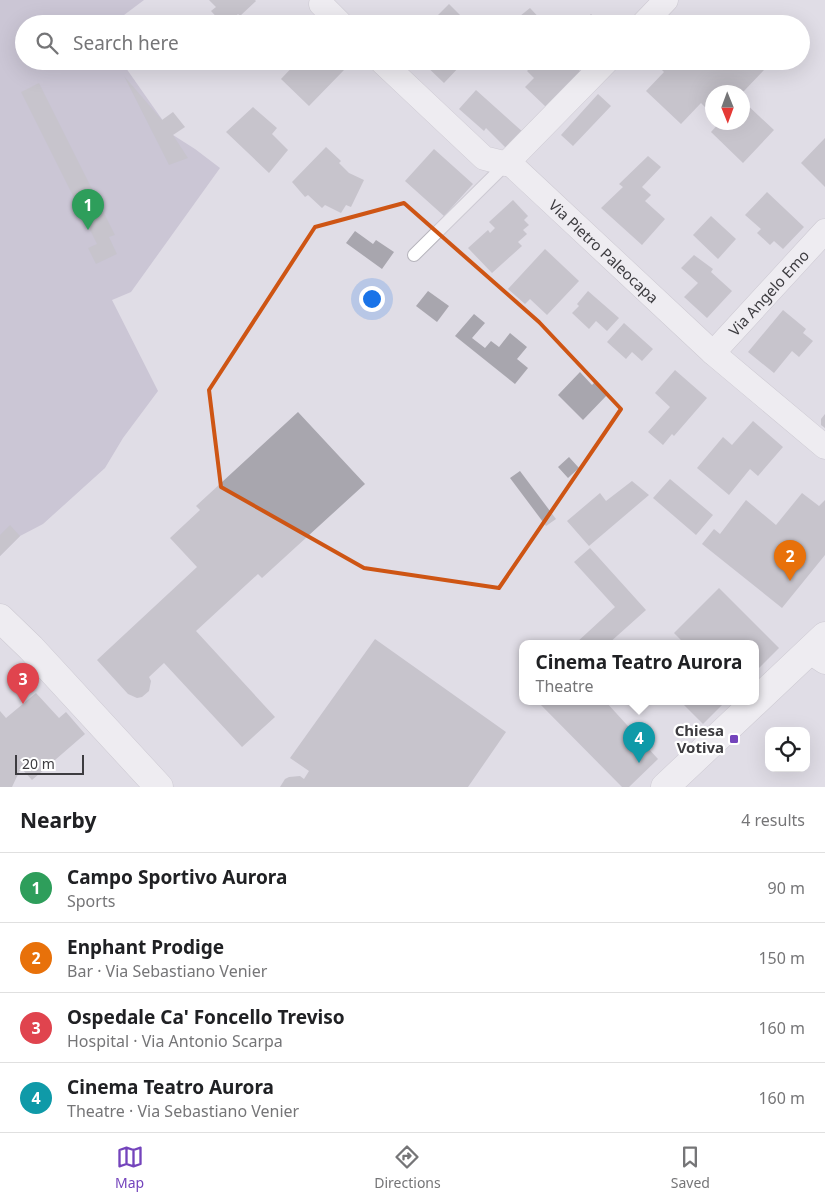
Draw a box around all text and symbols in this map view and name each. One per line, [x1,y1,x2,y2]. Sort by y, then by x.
search box [15,15,810,70]
icon: search [33,29,61,57]
text: Search here [73,30,179,56]
north arrow [705,85,750,130]
pin: 1 [72,189,104,230]
street label: Via Pietro Paleocapa [545,195,663,307]
street label: Via Angelo Emo [724,245,813,340]
your location [359,286,385,312]
pin: 2 [774,540,806,581]
popup [519,640,759,705]
text: Cinema Teatro Aurora [536,649,742,675]
pin: 3 [7,663,39,704]
text: Theatre [536,675,593,697]
place label: Chiesa Votiva [675,720,724,757]
pin: 4 [623,722,655,763]
map controls [765,727,810,772]
button: locate [765,727,810,772]
marker: Chiesa Votiva [728,733,740,745]
scale bar [15,752,84,775]
text: 20 m [22,754,55,773]
text: Nearby [20,806,96,834]
text: 4 results [741,809,805,831]
text: Campo Sportivo Aurora [67,864,287,890]
text: 1 [31,877,41,899]
text: 90 m [768,877,805,899]
text: Sports [67,890,115,912]
text: Enphant Prodige [67,934,224,960]
text: 2 [31,947,41,969]
text: 150 m [758,947,805,969]
text: Bar · Via Sebastiano Venier [67,960,267,982]
text: Ospedale Ca' Foncello Treviso [67,1004,345,1030]
text: 3 [31,1017,41,1039]
text: 160 m [758,1017,805,1039]
text: Hospital · Via Antonio Scarpa [67,1030,283,1052]
text: Cinema Teatro Aurora [67,1074,274,1100]
text: 4 [31,1087,41,1109]
text: 160 m [758,1087,805,1109]
text: Theatre · Via Sebastiano Venier [67,1100,299,1122]
tab: Map [115,1143,144,1192]
tab: Directions [374,1143,441,1192]
tab: Saved [671,1143,710,1192]

